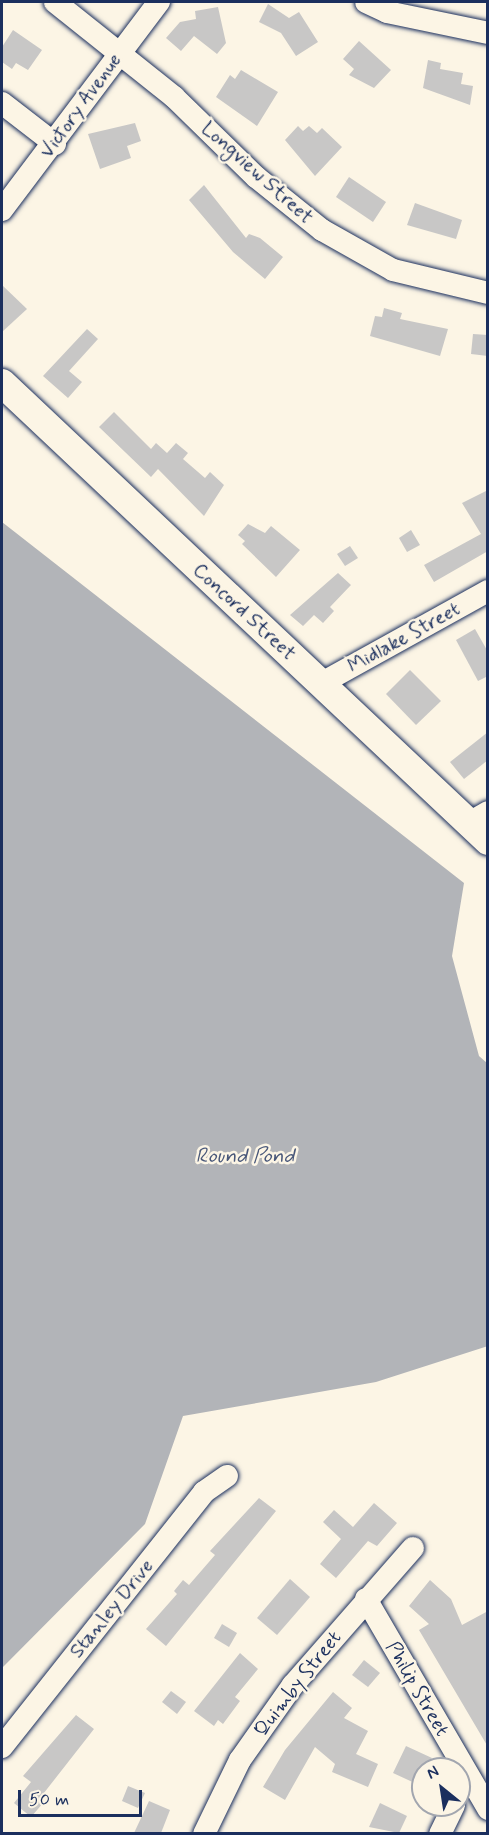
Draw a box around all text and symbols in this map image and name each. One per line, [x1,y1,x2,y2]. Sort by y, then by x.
street label: Victory Avenue [34,47,128,165]
street label: Longview Street [197,117,317,229]
street label: Concord Street [188,559,300,665]
street label: Midlake Street [342,596,466,680]
water label: Round Pond [195,1143,295,1169]
street label: Stanley Drive [65,1555,159,1663]
street label: Quimby Street [248,1625,348,1743]
street label: Philip Street [379,1636,455,1742]
north arrow [411,1757,471,1817]
text: N [423,1761,443,1784]
scale bar [21,1778,146,1816]
text: 50 m [29,1788,69,1812]

